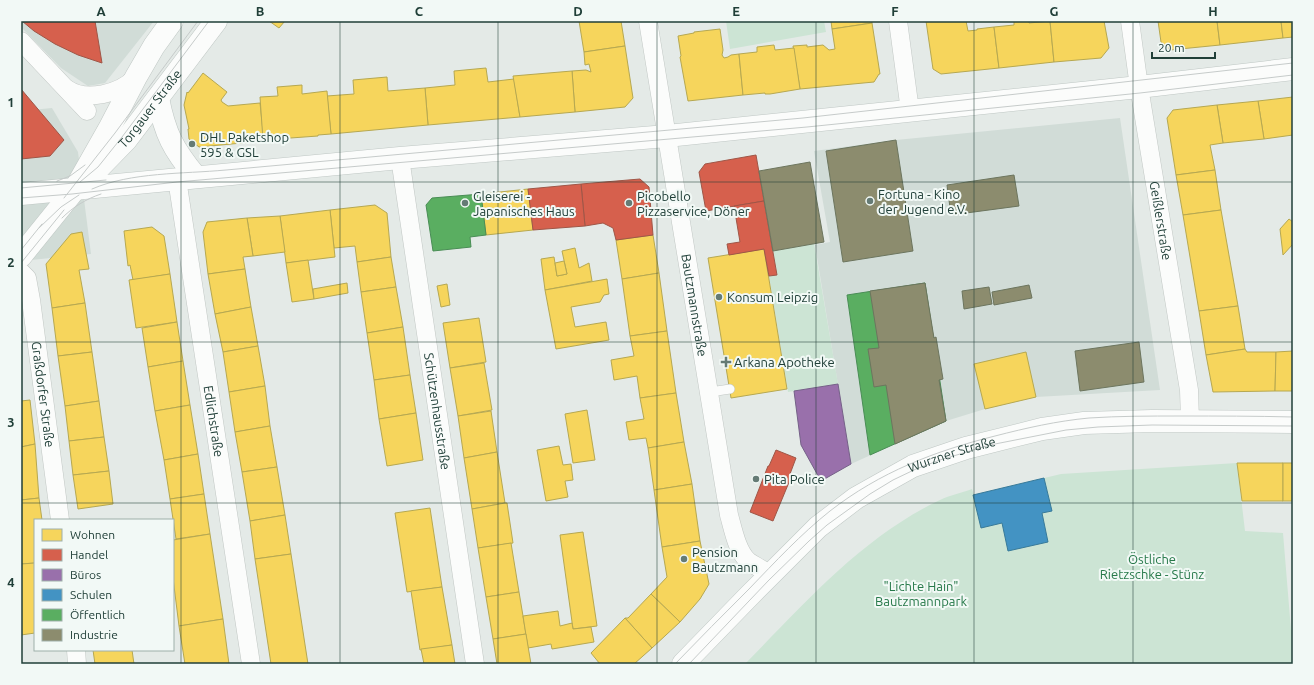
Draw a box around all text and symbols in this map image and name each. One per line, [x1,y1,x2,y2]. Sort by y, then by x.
text: A [96,4,106,18]
text: B [256,4,265,18]
text: C [415,4,424,18]
text: D [573,4,583,18]
text: E [732,4,740,18]
text: F [891,4,899,18]
text: G [1050,4,1059,18]
text: H [1208,4,1218,18]
scale bar [1152,34,1215,60]
text: 20 m [1158,41,1185,54]
street label: Torgauer Straße [116,67,184,150]
text: 1 [7,95,15,109]
place label: DHL Paketshop 595 & GSL [200,130,289,159]
marker: DHL Paketshop 595 & GSL [187,139,197,149]
street label: Geißlerstraße [1148,180,1174,261]
place label: Fortuna - Kino der Jugend e.V. [878,187,967,216]
place label: Gleiserei - Japanisches Haus [473,189,575,218]
place label: Picobello Pizzaservice, Döner [637,189,750,219]
marker: Fortuna - Kino der Jugend e.V. [865,196,875,206]
marker: Gleiserei - Japanisches Haus [460,198,470,208]
marker: Picobello Pizzaservice, Döner [624,198,634,208]
street label: Bautzmannstraße [679,253,710,357]
text: 2 [7,255,15,269]
place label: Konsum Leipzig [727,290,818,304]
marker: Konsum Leipzig [714,292,724,302]
street label: Graßdorfer Straße [30,340,57,448]
street label: Schützenhausstraße [422,352,453,471]
place label: Arkana Apotheke [734,355,835,369]
marker: Arkana Apotheke [721,357,731,367]
street label: Edlichstraße [202,384,226,458]
text: 3 [7,415,15,429]
street label: Wurzner Straße [906,434,997,474]
place label: Pita Police [764,472,825,486]
marker: Pita Police [751,474,761,484]
legend [34,519,174,651]
text: Wohnen [70,528,115,541]
place label: Pension Bautzmann [692,545,758,574]
text: Handel [70,548,108,561]
park label: Östliche Rietzschke - Stünz [1100,551,1204,581]
marker: Pension Bautzmann [679,554,689,564]
text: Büros [70,568,101,581]
text: 4 [7,575,15,589]
park label: "Lichte Hain" Bautzmannpark [875,579,967,608]
text: Schulen [70,588,112,601]
text: Öffentlich [70,608,125,621]
text: Industrie [70,628,118,641]

